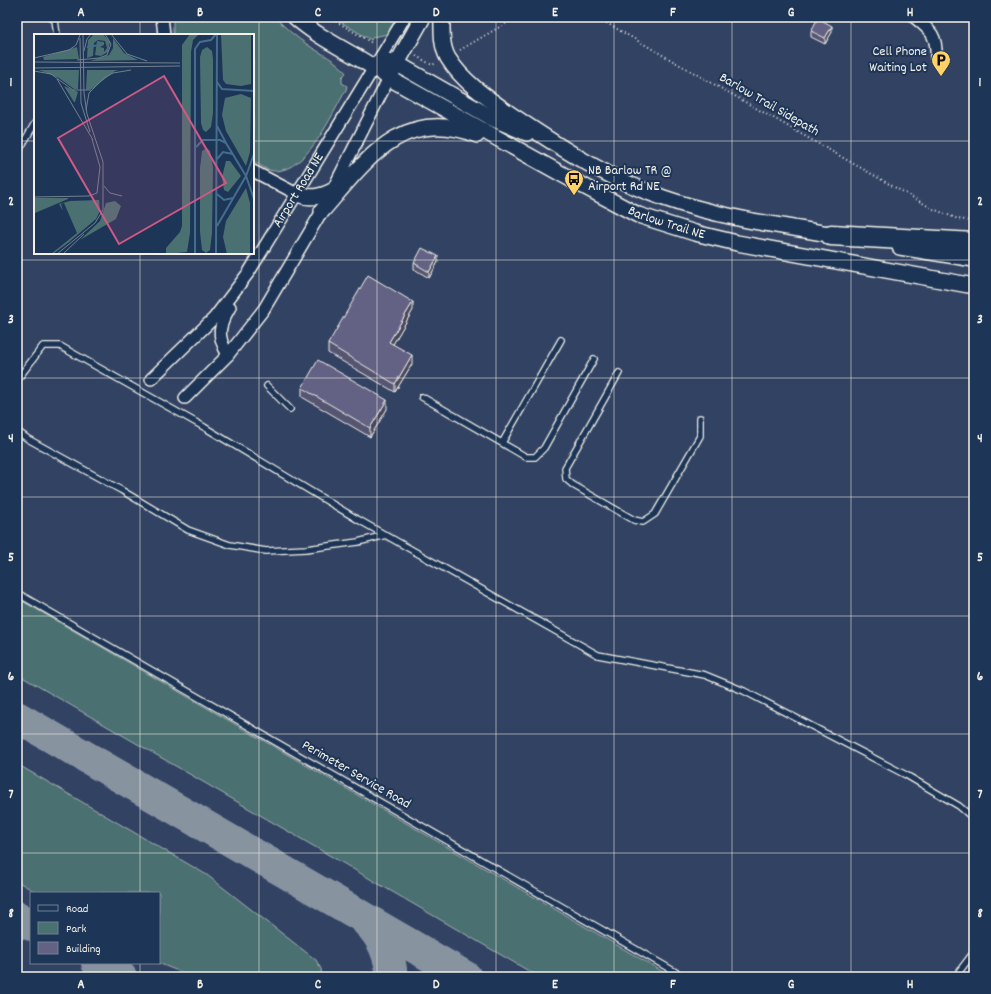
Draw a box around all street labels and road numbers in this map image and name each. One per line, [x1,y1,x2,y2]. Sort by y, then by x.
street label: Barlow Trail Sidepath [715,68,823,142]
street label: Airport Road NE [268,149,330,232]
street label: Barlow Trail NE [624,201,707,245]
street label: Perimeter Service Road [298,736,414,814]

